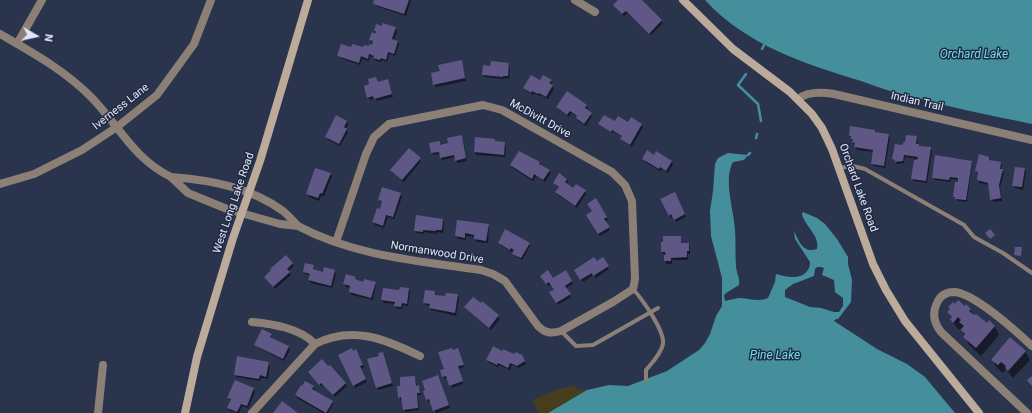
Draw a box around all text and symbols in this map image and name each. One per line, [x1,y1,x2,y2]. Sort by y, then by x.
north arrow [16,16,56,56]
text: N [41,33,55,43]
water label: Orchard Lake [940,48,1008,62]
street label: Iverness Lane [90,81,152,133]
street label: Indian Trail [889,90,945,114]
street label: McDivitt Drive [507,97,573,141]
street label: Orchard Lake Road [836,142,880,234]
street label: West Long Lake Road [211,151,257,255]
street label: Normanwood Drive [390,239,484,267]
water label: Pine Lake [750,349,800,363]

